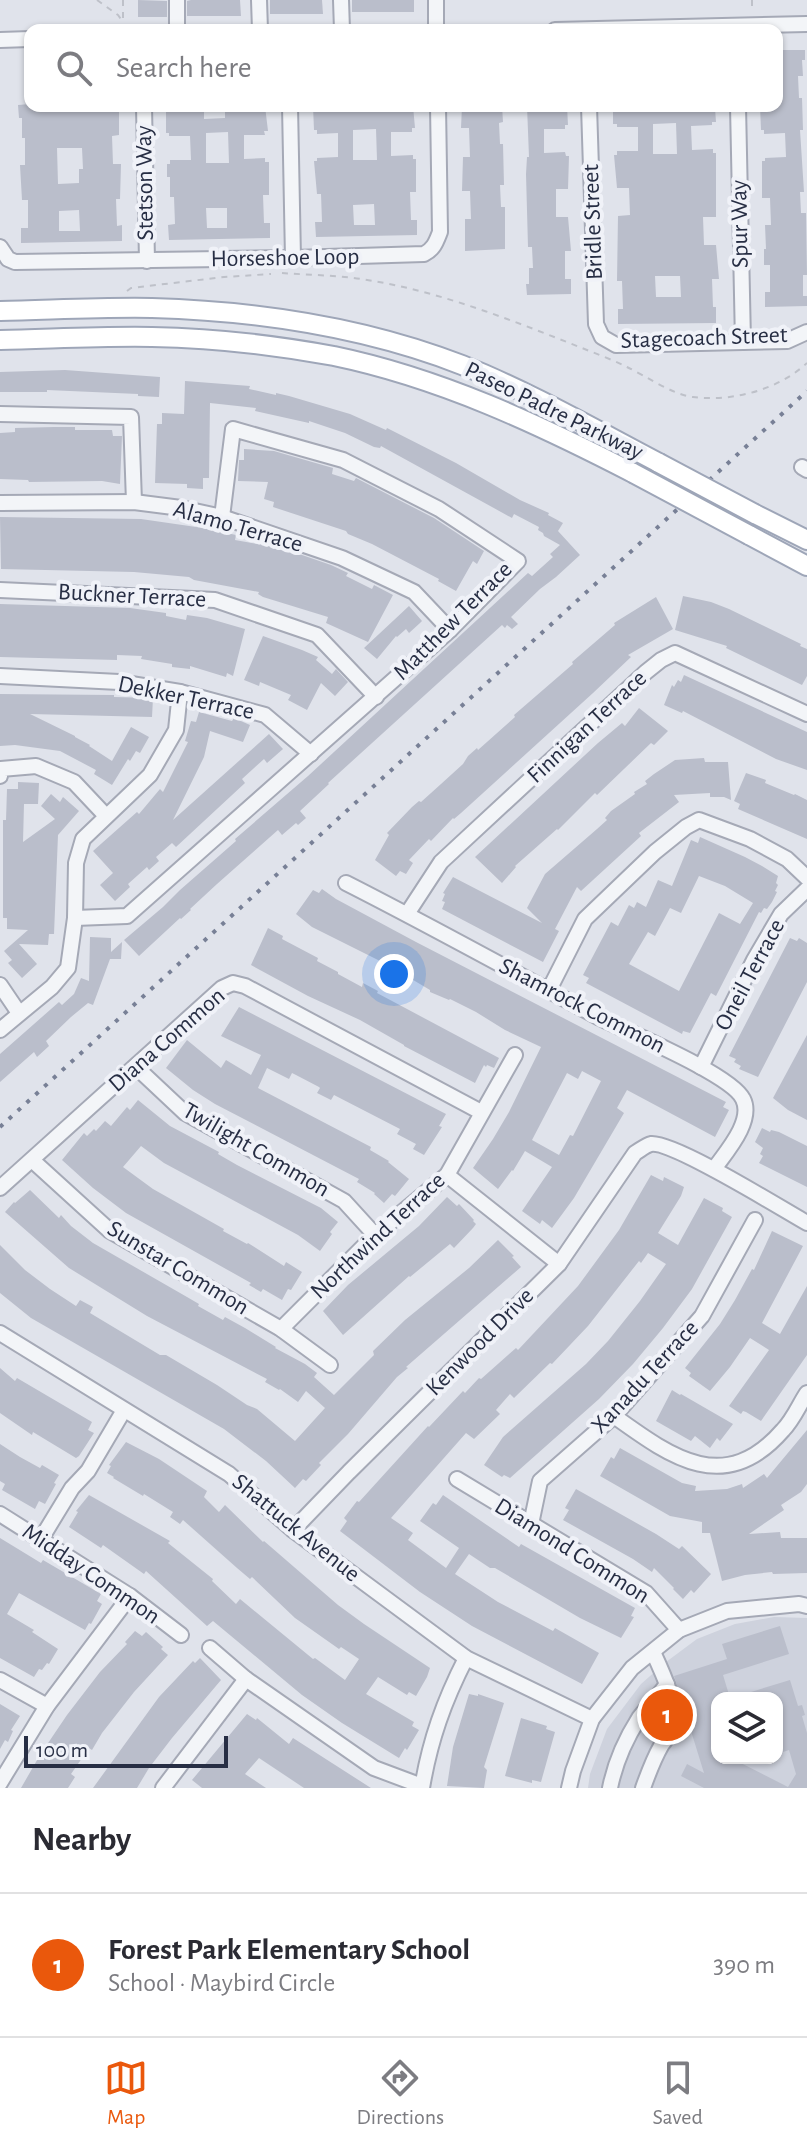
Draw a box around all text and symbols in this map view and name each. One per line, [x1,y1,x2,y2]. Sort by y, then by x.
search box [24,24,783,112]
icon: search [52,46,96,90]
text: Search here [116,53,252,83]
street label: Stetson Way [132,125,158,241]
street label: Bridle Street [579,163,607,280]
street label: Spur Way [727,180,753,268]
street label: Horseshoe Loop [210,245,360,271]
street label: Stagecoach Street [620,323,788,353]
street label: Paseo Padre Parkway [461,357,647,465]
street label: Alamo Terrace [171,497,305,557]
street label: Matthew Terrace [389,557,517,685]
street label: Buckner Terrace [57,580,207,612]
street label: Finnigan Terrace [523,666,651,788]
street label: Dekker Terrace [116,672,256,724]
street label: Oneil Terrace [711,915,789,1035]
your location [374,954,414,994]
street label: Shamrock Common [495,954,669,1058]
street label: Diana Common [104,983,230,1097]
street label: Twilight Common [178,1098,334,1202]
street label: Northwind Terrace [306,1168,450,1304]
street label: Sunstar Common [103,1216,253,1320]
street label: Kenwood Drive [422,1284,538,1400]
street label: Xanadu Terrace [587,1316,703,1438]
street label: Shattuck Avenue [228,1469,364,1587]
street label: Diamond Common [490,1494,654,1608]
street label: Midday Common [18,1519,164,1629]
pin: 1 [641,1685,693,1745]
map controls [711,1692,783,1764]
button: layers [711,1692,783,1764]
scale bar [24,1732,228,1768]
text: 100 m [36,1739,88,1761]
text: Nearby [32,1823,131,1857]
text: Forest Park Elementary School [108,1935,470,1965]
text: 1 [53,1952,63,1978]
text: 390 m [713,1952,775,1978]
text: School · Maybird Circle [108,1970,335,1996]
tab: Map [104,2056,148,2130]
tab: Directions [356,2056,444,2130]
tab: Saved [652,2056,703,2130]

